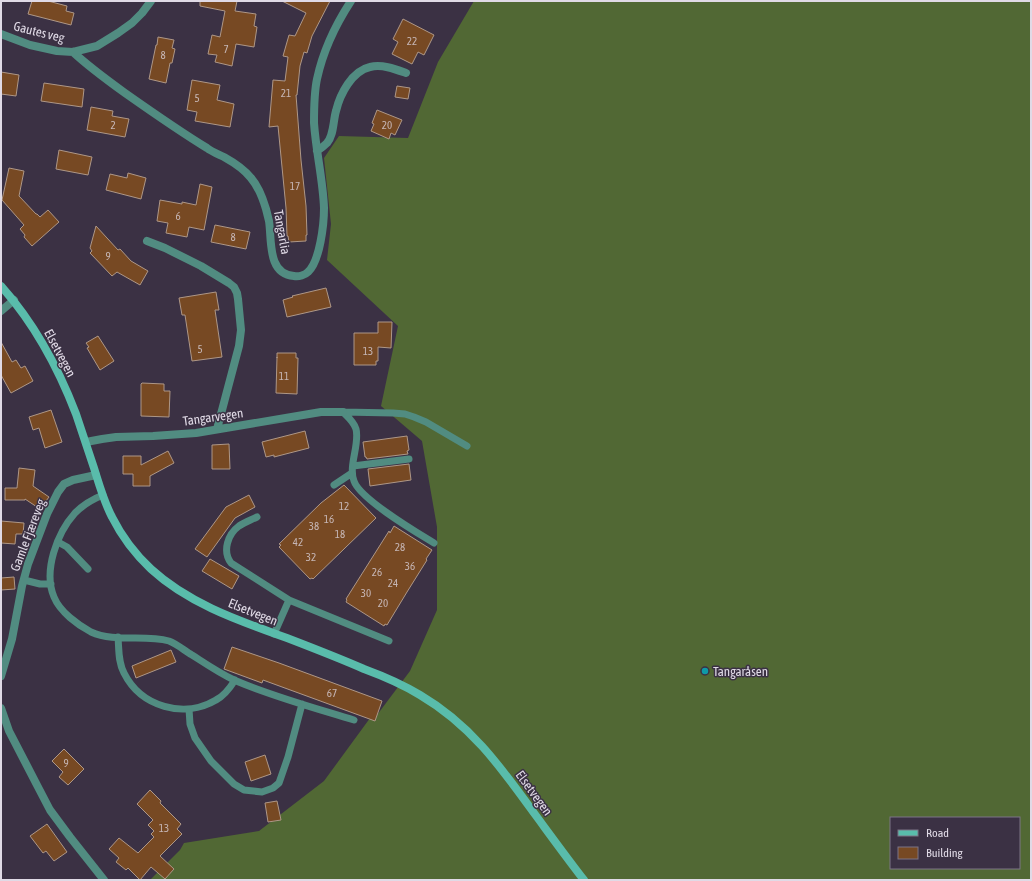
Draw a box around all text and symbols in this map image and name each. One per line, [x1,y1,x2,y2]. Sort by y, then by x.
street label: Gautes veg [12,18,66,46]
house number: 22 [407,35,417,47]
house number: 7 [223,43,229,55]
house number: 8 [160,49,166,61]
house number: 21 [281,87,291,99]
house number: 5 [194,92,200,104]
house number: 2 [110,119,116,131]
house number: 20 [382,119,392,131]
house number: 17 [290,180,300,192]
street label: Tangarlia [271,209,293,255]
house number: 6 [175,210,181,222]
house number: 8 [230,231,236,243]
house number: 9 [105,250,111,262]
street label: Elsetvegen [41,327,79,379]
house number: 5 [197,343,203,355]
house number: 13 [363,345,373,357]
house number: 11 [279,370,289,382]
street label: Tangarvegen [182,405,244,429]
street label: Gamle Fjæreveg [7,496,49,573]
house number: 12 [339,500,349,512]
house number: 16 [324,513,334,525]
house number: 38 [309,520,319,532]
house number: 18 [335,528,345,540]
house number: 42 [293,536,303,548]
house number: 28 [395,541,405,553]
house number: 32 [306,551,316,563]
house number: 36 [405,560,415,572]
house number: 26 [372,566,382,578]
house number: 24 [388,577,398,589]
house number: 30 [361,587,371,599]
street label: Elsetvegen [226,595,280,629]
house number: 20 [378,597,388,609]
place label: Tangaråsen [713,664,768,679]
marker: Tangaråsen [700,666,710,676]
house number: 67 [327,687,337,699]
house number: 9 [63,757,69,769]
street label: Elsetvegen [513,768,555,818]
legend [890,817,1020,869]
house number: 13 [159,822,169,834]
text: Road [926,826,949,840]
text: Building [926,846,964,860]

